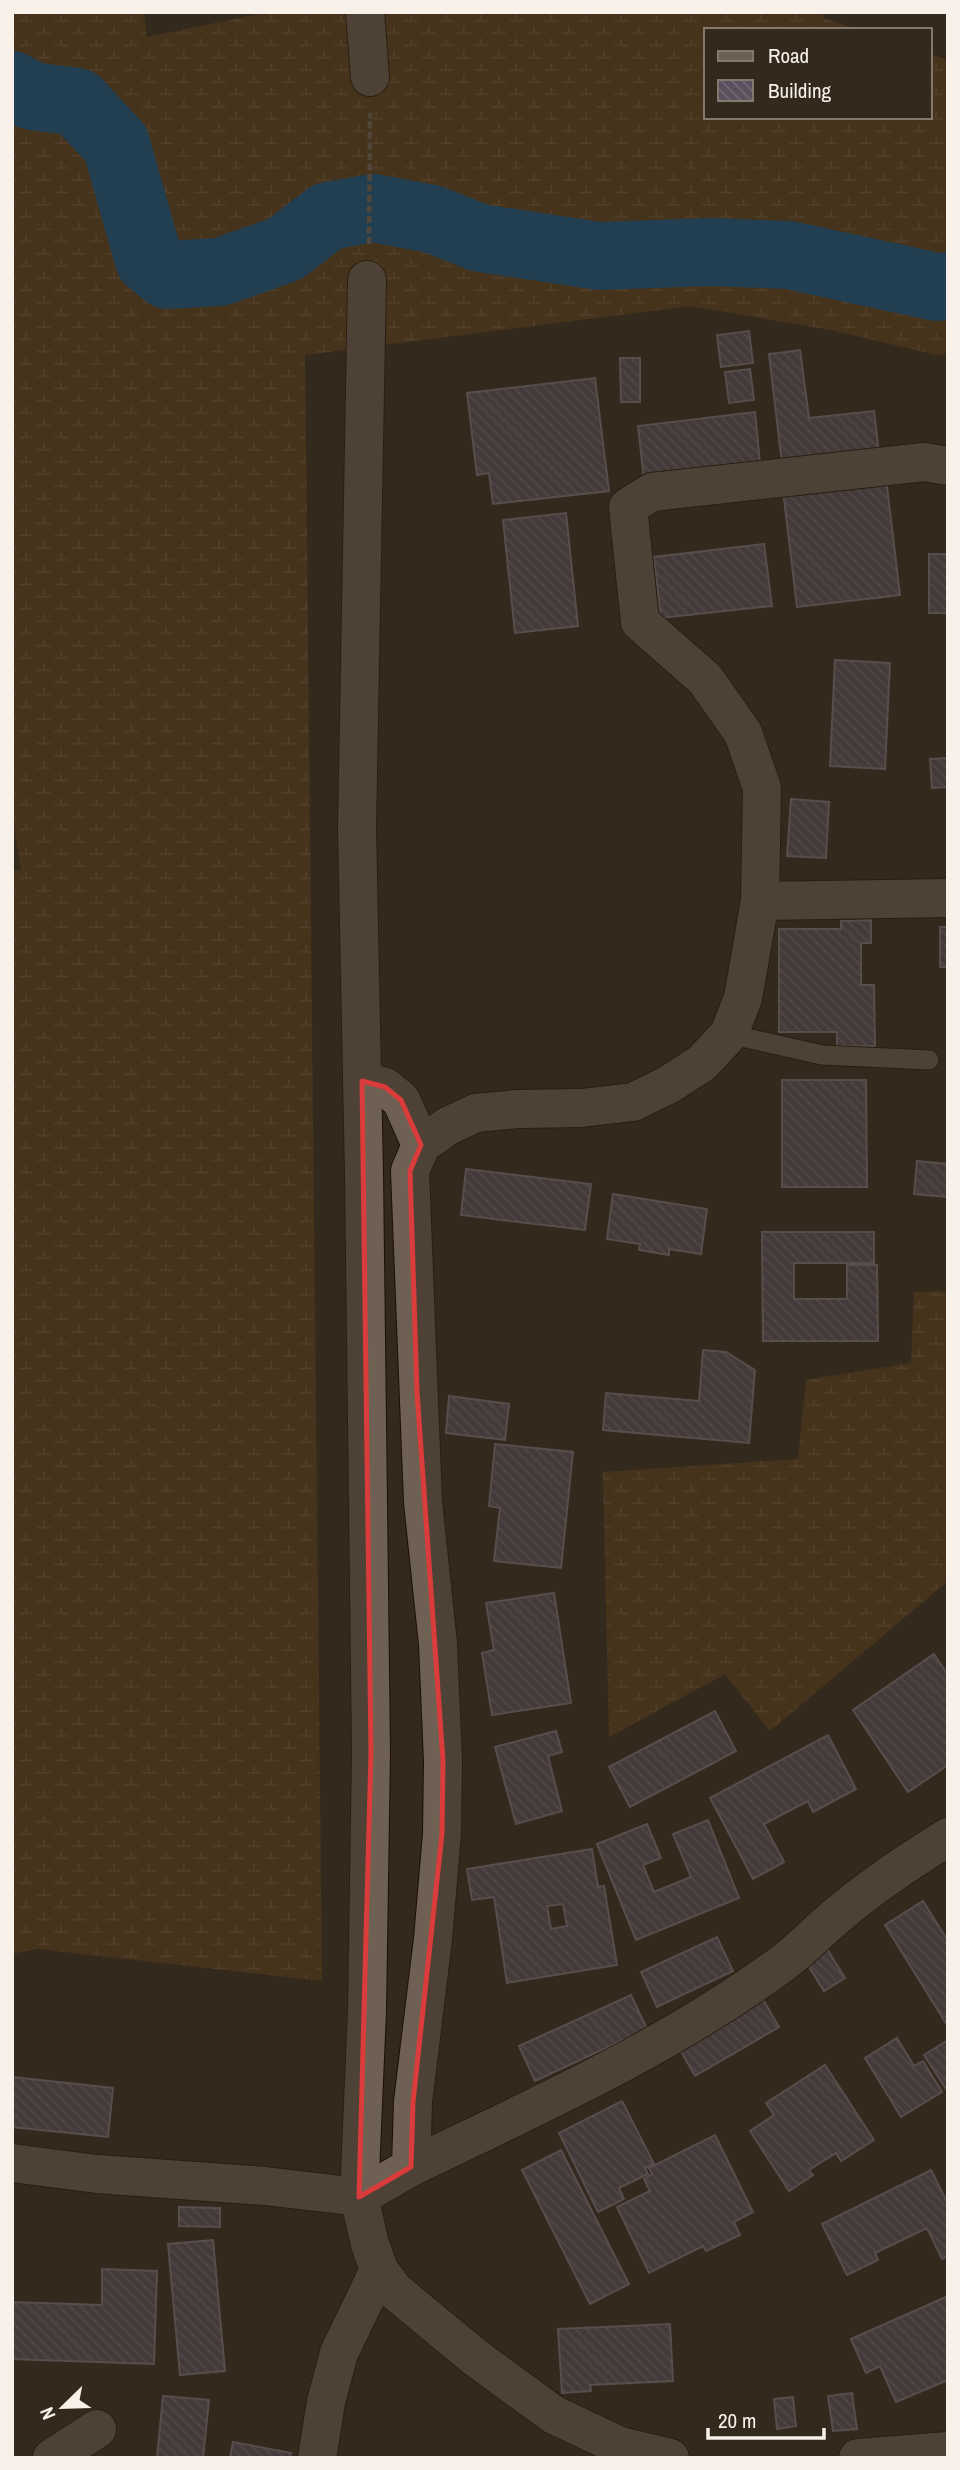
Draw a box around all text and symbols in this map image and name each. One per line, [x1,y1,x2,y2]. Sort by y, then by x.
legend [704,28,932,119]
text: Road [768,41,809,70]
text: Building [768,76,832,105]
north arrow [28,2372,98,2442]
scale bar [708,2396,824,2440]
text: N [33,2403,62,2424]
text: 20 m [718,2406,756,2435]

